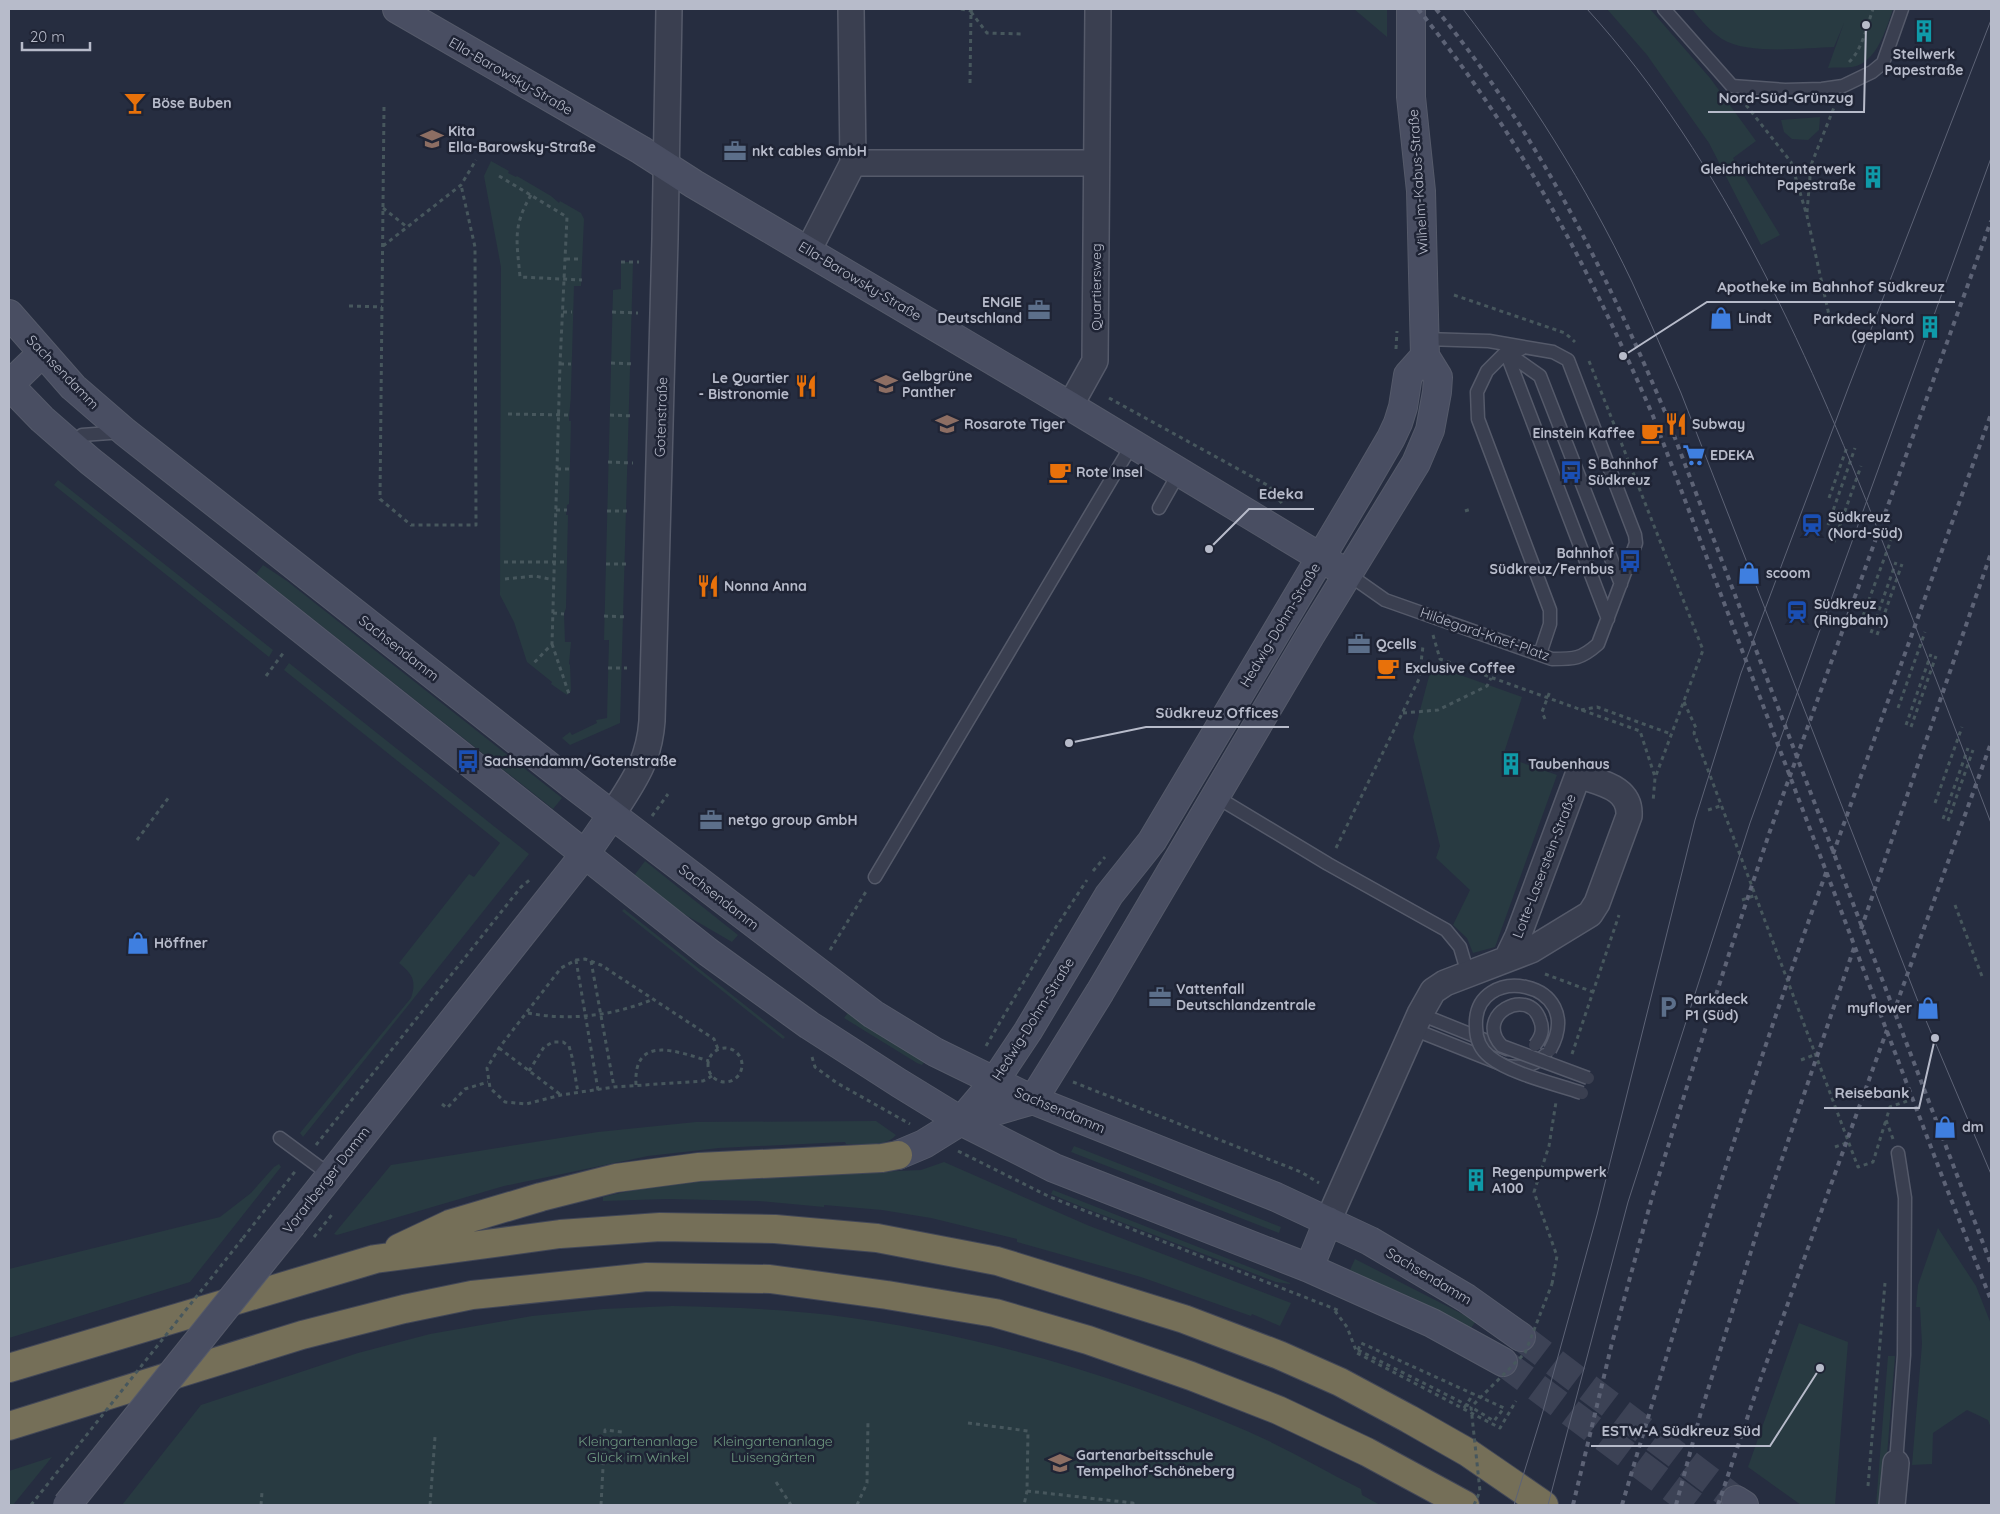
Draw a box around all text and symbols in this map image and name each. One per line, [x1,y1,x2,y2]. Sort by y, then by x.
building icon: Stellwerk Papestraße [1911,18,1937,44]
scale bar [22,20,90,52]
text: 20 m [30,27,65,46]
street label: Ella-Barowsky-Straße [446,33,576,119]
place label: Stellwerk Papestraße [1885,45,1964,79]
callout: Nord-Süd-Grünzug [1708,82,1864,112]
text: Nord-Süd-Grünzug [1718,88,1854,107]
bar icon: Böse Buben [122,90,148,116]
place label: Böse Buben [152,94,232,112]
street label: Wilhelm-Kabus-Straße [1404,108,1432,256]
place label: Kita Ella-Barowsky-Straße [448,122,596,156]
school or university icon: Kita Ella-Barowsky-Straße [419,126,445,152]
office icon: nkt cables GmbH [722,138,748,164]
place label: nkt cables GmbH [752,142,867,160]
place label: Gleichrichterunterwerk Papestraße [1700,160,1856,194]
building icon: Gleichrichterunterwerk Papestraße [1860,164,1886,190]
street label: Ella-Barowsky-Straße [795,237,925,325]
street label: Quartiersweg [1087,243,1105,331]
callout: Apotheke im Bahnhof Südkreuz [1707,272,1955,302]
text: Apotheke im Bahnhof Südkreuz [1717,277,1945,296]
place label: ENGIE Deutschland [937,293,1022,327]
office icon: ENGIE Deutschland [1026,297,1052,323]
shop icon: Lindt [1708,305,1734,331]
place label: Lindt [1738,309,1772,327]
place label: Parkdeck Nord (geplant) [1813,310,1914,344]
building icon: Parkdeck Nord (geplant) [1917,314,1943,340]
street label: Sachsendamm [23,331,103,413]
place label: Gelbgrüne Panther [902,367,972,401]
place label: Le Quartier - Bistronomie [699,369,789,403]
school or university icon: Gelbgrüne Panther [873,371,899,397]
restaurant icon: Le Quartier - Bistronomie [793,373,819,399]
street label: Gotenstraße [651,376,671,457]
school or university icon: Rosarote Tiger [934,411,960,437]
restaurant icon: Subway [1663,411,1689,437]
place label: Rosarote Tiger [964,415,1065,433]
place label: Subway [1692,415,1745,433]
cafe icon: Einstein Kaffee [1639,420,1665,446]
place label: Einstein Kaffee [1532,424,1635,442]
supermarket icon: EDEKA [1681,442,1707,468]
place label: EDEKA [1710,446,1754,464]
place label: S Bahnhof Südkreuz [1588,455,1659,489]
cafe icon: Rote Insel [1047,459,1073,485]
bus stop icon: S Bahnhof Südkreuz [1558,459,1584,485]
place label: Rote Insel [1076,463,1143,481]
callout: Edeka [1249,479,1314,509]
text: Edeka [1259,484,1303,503]
place label: Südkreuz (Nord-Süd) [1828,508,1903,542]
station icon: Südkreuz (Nord-Süd) [1799,512,1825,538]
place label: Bahnhof Südkreuz/Fernbus [1490,544,1615,578]
bus stop icon: Bahnhof Südkreuz/Fernbus [1617,548,1643,574]
street label: Hedwig-Dohm-Straße [1236,560,1324,690]
shop icon: scoom [1736,560,1762,586]
place label: scoom [1766,564,1810,582]
restaurant icon: Nonna Anna [695,573,721,599]
place label: Nonna Anna [724,577,807,595]
place label: Südkreuz (Ringbahn) [1814,595,1888,629]
station icon: Südkreuz (Ringbahn) [1784,599,1810,625]
street label: Hildegard-Knef-Platz [1418,603,1552,665]
street label: Sachsendamm [355,611,443,685]
office icon: Qcells [1346,631,1372,657]
place label: Qcells [1376,635,1417,653]
cafe icon: Exclusive Coffee [1375,655,1401,681]
place label: Exclusive Coffee [1405,659,1515,677]
callout: Südkreuz Offices [1146,697,1289,727]
text: Südkreuz Offices [1156,703,1278,722]
bus stop icon: Sachsendamm/Gotenstraße [455,748,481,774]
building icon: Taubenhaus [1498,751,1524,777]
place label: Sachsendamm/Gotenstraße [484,752,677,770]
place label: Taubenhaus [1528,755,1610,773]
street label: Lotte-Laserstein-Straße [1508,791,1580,941]
office icon: netgo group GmbH [698,807,724,833]
place label: netgo group GmbH [728,811,857,829]
street label: Sachsendamm [675,860,763,934]
shop icon: Höffner [125,930,151,956]
place label: Höffner [154,934,208,952]
street label: Hedwig-Dohm-Straße [988,954,1078,1084]
place label: Vattenfall Deutschlandzentrale [1176,980,1316,1014]
office icon: Vattenfall Deutschlandzentrale [1147,984,1173,1010]
place label: Parkdeck P1 (Süd) [1685,990,1748,1024]
parking icon: Parkdeck P1 (Süd) [1655,994,1681,1020]
shop icon: myflower [1915,995,1941,1021]
place label: myflower [1847,999,1912,1017]
callout: Reisebank [1824,1078,1919,1108]
street label: Sachsendamm [1012,1083,1108,1137]
text: Reisebank [1834,1083,1910,1102]
shop icon: dm [1932,1114,1958,1140]
place label: dm [1962,1118,1984,1136]
street label: Vorarlberger Damm [279,1123,373,1237]
place label: Regenpumpwerk A100 [1492,1163,1607,1197]
building icon: Regenpumpwerk A100 [1463,1167,1489,1193]
street label: Sachsendamm [1383,1243,1475,1309]
callout: ESTW-A Südkreuz Süd [1591,1416,1770,1446]
text: ESTW-A Südkreuz Süd [1601,1421,1761,1440]
park label: Kleingartenanlage Glück im Winkel [578,1432,698,1466]
park label: Kleingartenanlage Luisengärten [713,1432,833,1466]
place label: Gartenarbeitsschule Tempelhof-Schöneberg [1076,1446,1235,1480]
school or university icon: Gartenarbeitsschule Tempelhof-Schöneberg [1047,1450,1073,1476]

